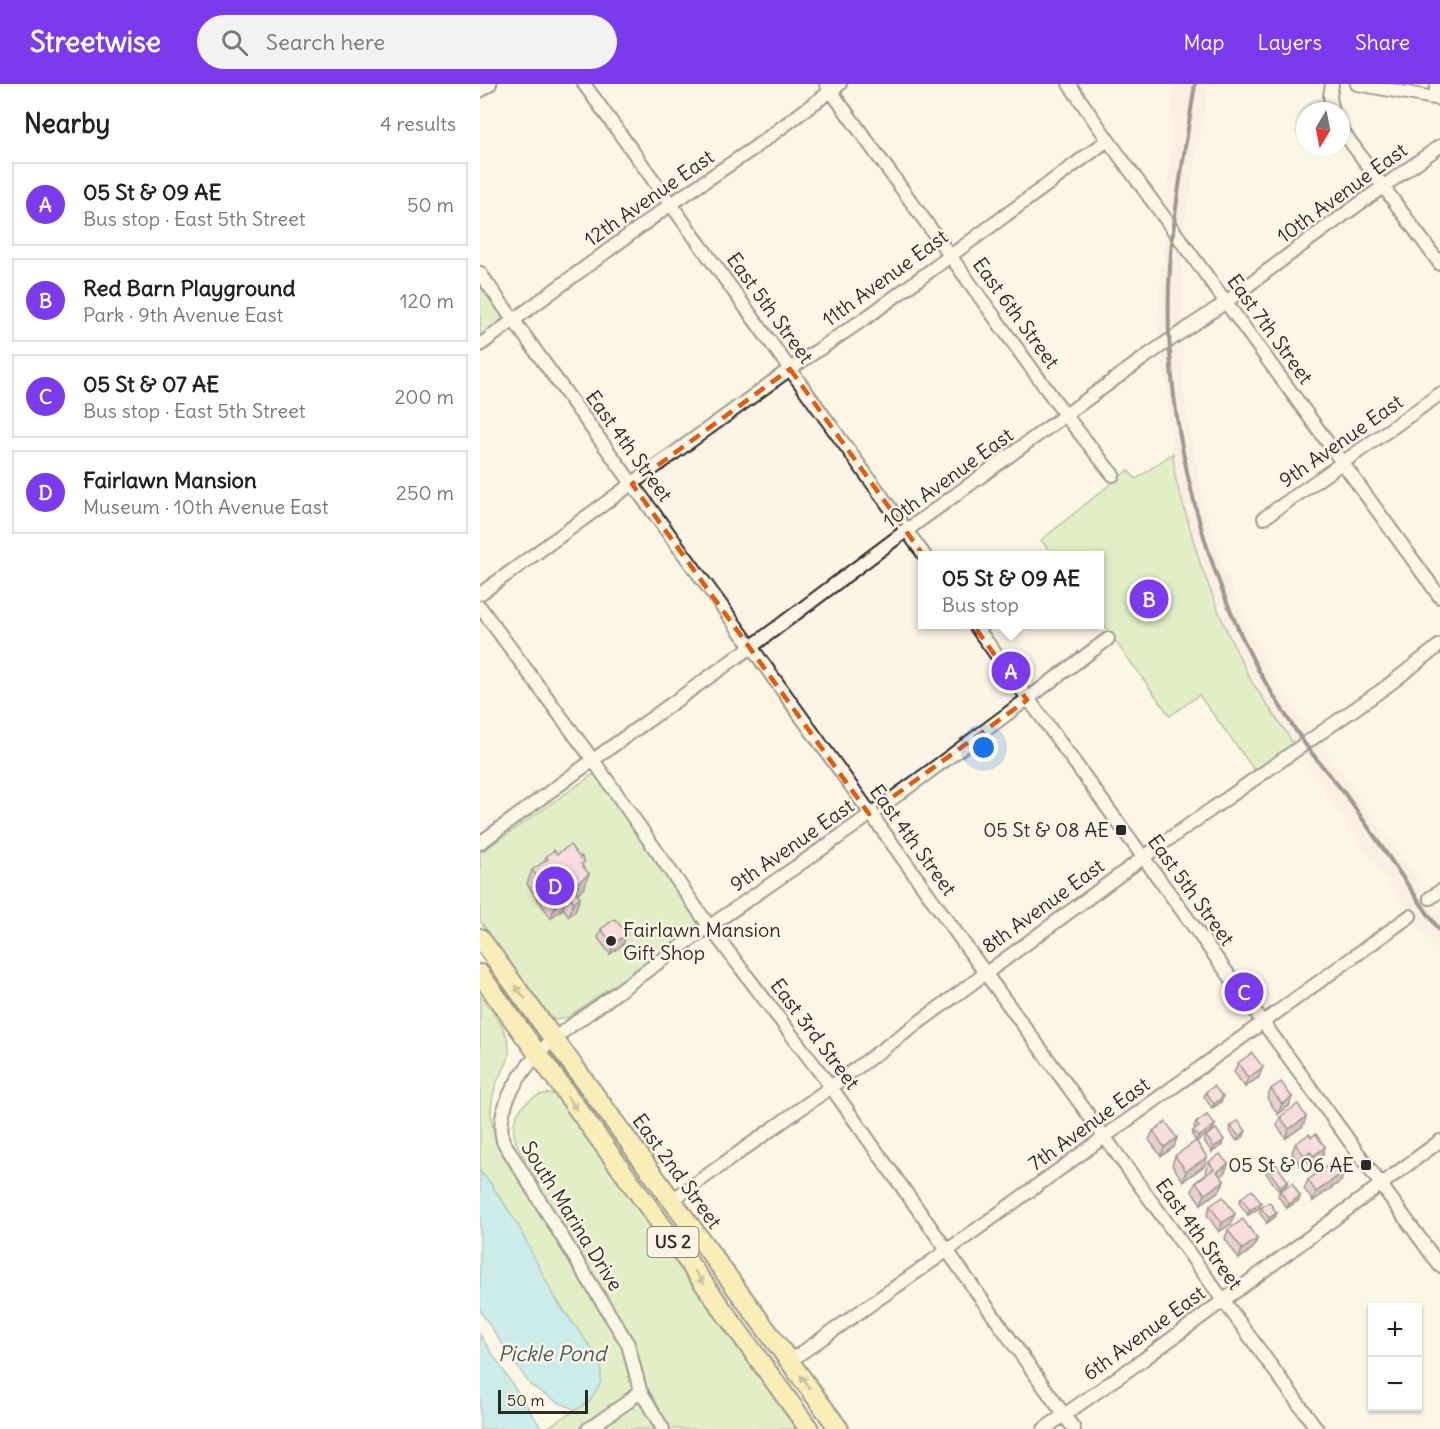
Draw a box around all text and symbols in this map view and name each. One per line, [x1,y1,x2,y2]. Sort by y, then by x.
search box [197,15,617,69]
text: Streetwise [30,24,161,60]
icon: search [218,26,251,59]
text: Search here [266,28,385,56]
text: Map [1184,29,1224,56]
text: Layers [1257,29,1322,56]
text: Share [1355,29,1410,56]
north arrow [1296,102,1350,156]
text: Nearby [24,107,110,140]
text: 4 results [380,111,456,136]
street label: 10th Avenue East [1272,137,1412,248]
street label: 12th Avenue East [579,143,719,252]
text: 05 St & 09 AE [83,178,221,206]
text: A [39,192,52,217]
text: 50 m [407,192,454,217]
text: Bus stop · East 5th Street [83,206,305,231]
street label: 11th Avenue East [817,223,953,332]
street label: East 5th Street [722,247,819,368]
street label: East 6th Street [968,252,1065,373]
street label: East 7th Street [1222,269,1319,389]
text: Red Barn Playground [83,274,296,302]
text: B [39,288,52,313]
text: 120 m [400,288,454,313]
text: Park · 9th Avenue East [83,302,283,327]
text: 05 St & 07 AE [83,370,219,398]
text: C [39,384,52,409]
text: 200 m [394,384,454,409]
street label: East 4th Street [581,385,678,506]
street label: 9th Avenue East [1274,389,1408,492]
text: Bus stop · East 5th Street [83,398,305,423]
street label: 10th Avenue East [878,422,1018,533]
text: Fairlawn Mansion [83,466,257,494]
text: D [38,480,53,505]
text: 250 m [396,480,454,505]
text: Museum · 10th Avenue East [83,494,329,519]
popup [918,551,1104,629]
text: 05 St & 09 AE [942,564,1080,592]
pin: B [1130,576,1168,622]
text: Bus stop [942,592,1019,617]
pin: A [992,648,1030,694]
your location [969,733,998,762]
street label: East 4th Street [865,779,962,900]
street label: 9th Avenue East [725,793,859,896]
place label: 05 St & 08 AE [983,817,1109,842]
marker: 05 St & 08 AE [1114,823,1128,837]
street label: East 5th Street [1143,829,1240,950]
street label: 8th Avenue East [977,853,1109,958]
pin: D [536,864,574,908]
place label: Fairlawn Mansion Gift Shop [623,917,781,965]
marker: Fairlawn Mansion Gift Shop [604,934,618,948]
pin: C [1224,970,1263,1014]
street label: East 3rd Street [765,973,865,1094]
one-way arrow [514,984,526,1000]
street label: 7th Avenue East [1023,1071,1154,1176]
one-way arrow [565,1095,577,1110]
street label: East 2nd Street [627,1108,728,1233]
street label: South Marina Drive [516,1136,629,1295]
place label: 05 St & 06 AE [1228,1152,1354,1177]
marker: 05 St & 06 AE [1359,1158,1373,1172]
street label: East 4th Street [1151,1173,1248,1294]
road number: US 2 [648,1227,698,1257]
one-way arrow [693,1269,705,1285]
street label: 6th Avenue East [1078,1280,1210,1385]
map controls [1368,1303,1422,1411]
button: + [1368,1303,1422,1357]
water label: Pickle Pond [498,1340,609,1367]
button: − [1368,1357,1422,1411]
one-way arrow [799,1374,811,1390]
scale bar [498,1387,588,1414]
text: 50 m [507,1390,545,1410]

